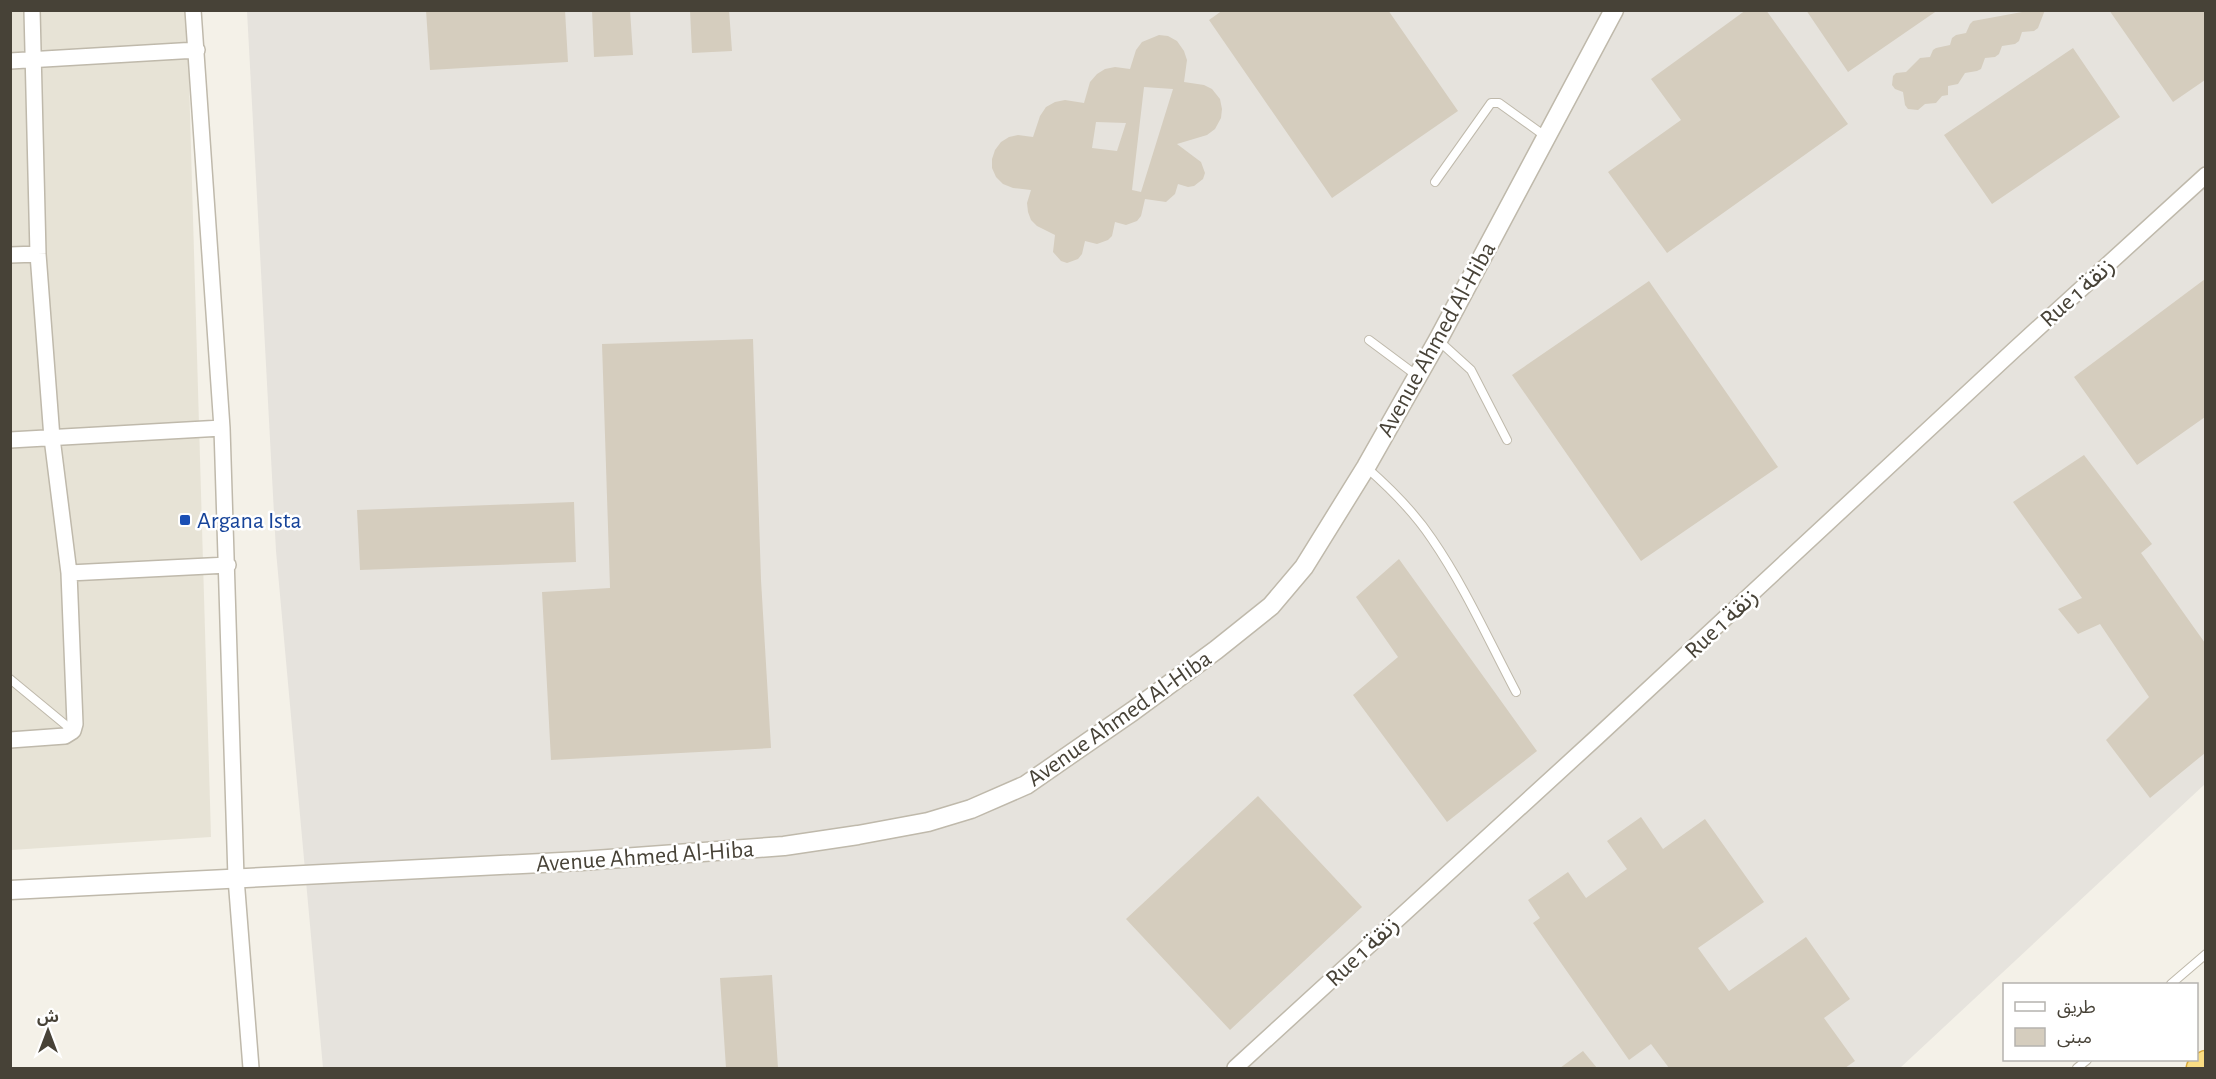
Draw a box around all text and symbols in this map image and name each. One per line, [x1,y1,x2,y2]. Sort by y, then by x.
street label: Avenue Ahmed Al-Hiba [1373,238,1500,441]
street label: Rue 1 زنقة [2036,254,2120,333]
place label: Argana Ista [197,509,302,533]
marker: Argana Ista [178,513,192,527]
street label: Rue 1 زنقة [1680,584,1764,664]
street label: Avenue Ahmed Al-Hiba [1023,646,1216,791]
street label: Avenue Ahmed Al-Hiba [535,837,755,877]
street label: Rue 1 زنقة [1321,912,1405,992]
legend [2003,983,2198,1061]
text: طريق [2057,999,2096,1018]
north arrow [18,1001,78,1061]
text: ش [37,1009,59,1026]
text: مبنى [2057,1029,2092,1048]

